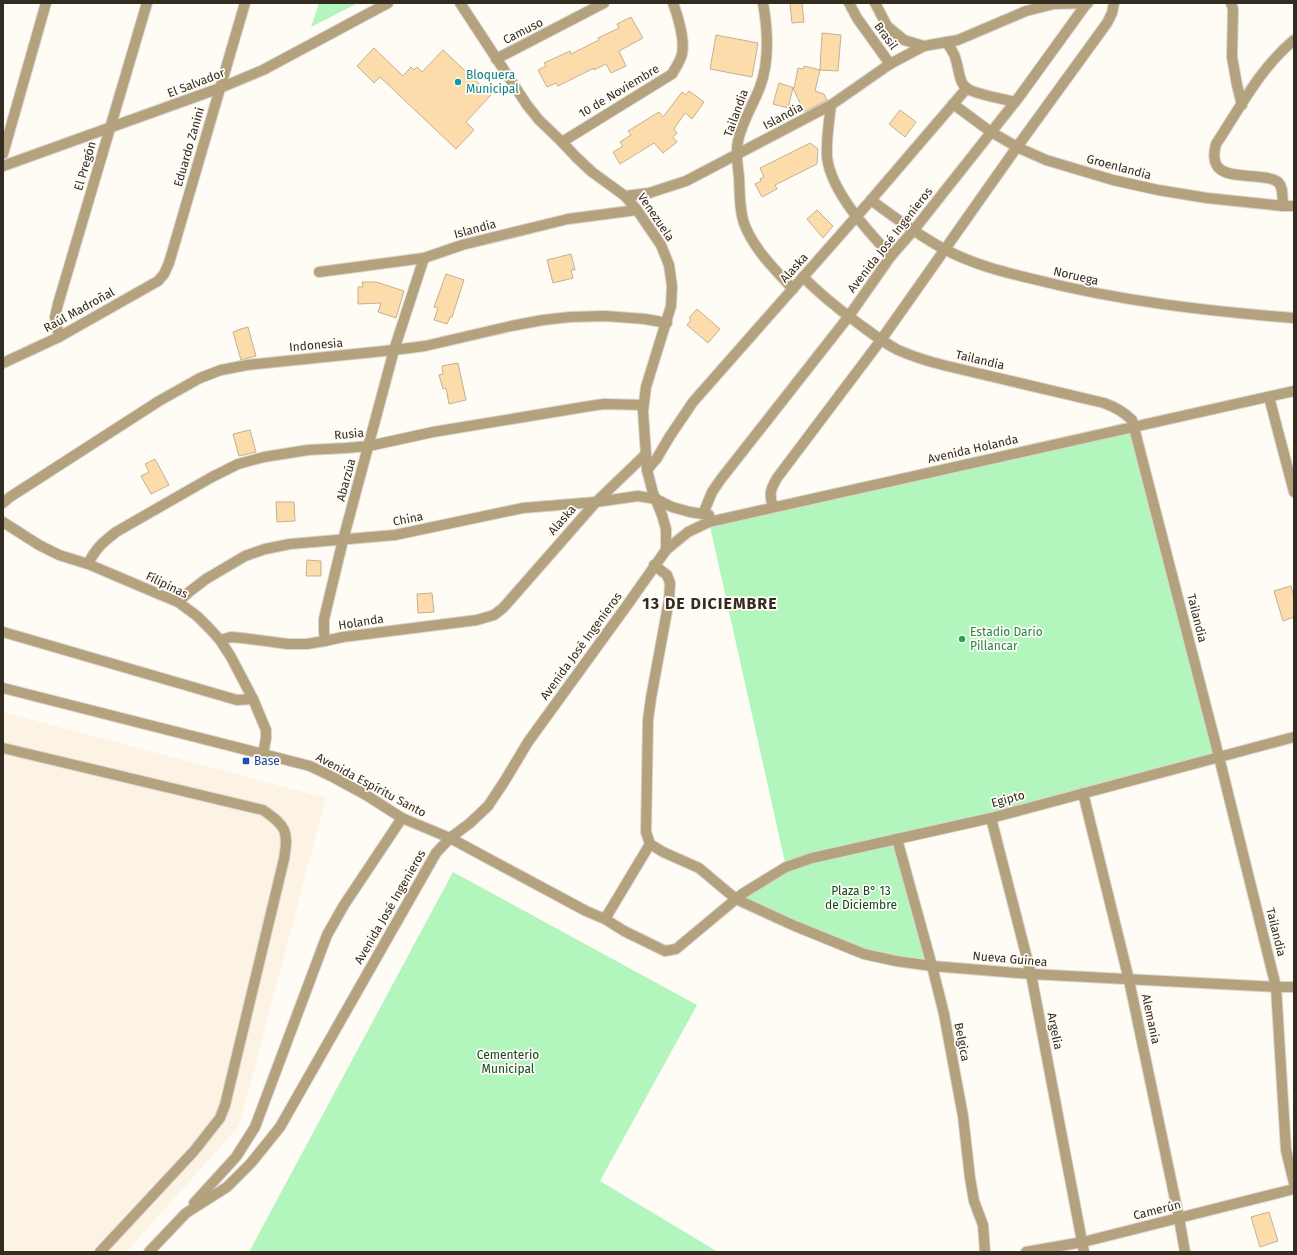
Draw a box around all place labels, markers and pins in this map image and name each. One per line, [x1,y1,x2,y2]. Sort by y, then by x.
place label: Bloquera Municipal [466,68,519,96]
marker: Bloquera Municipal [453,77,463,87]
place label: Estadio Darío Pillancar [970,625,1043,653]
marker: Estadio Darío Pillancar [957,634,967,644]
place label: Base [254,754,280,768]
marker: Base [241,756,251,766]

